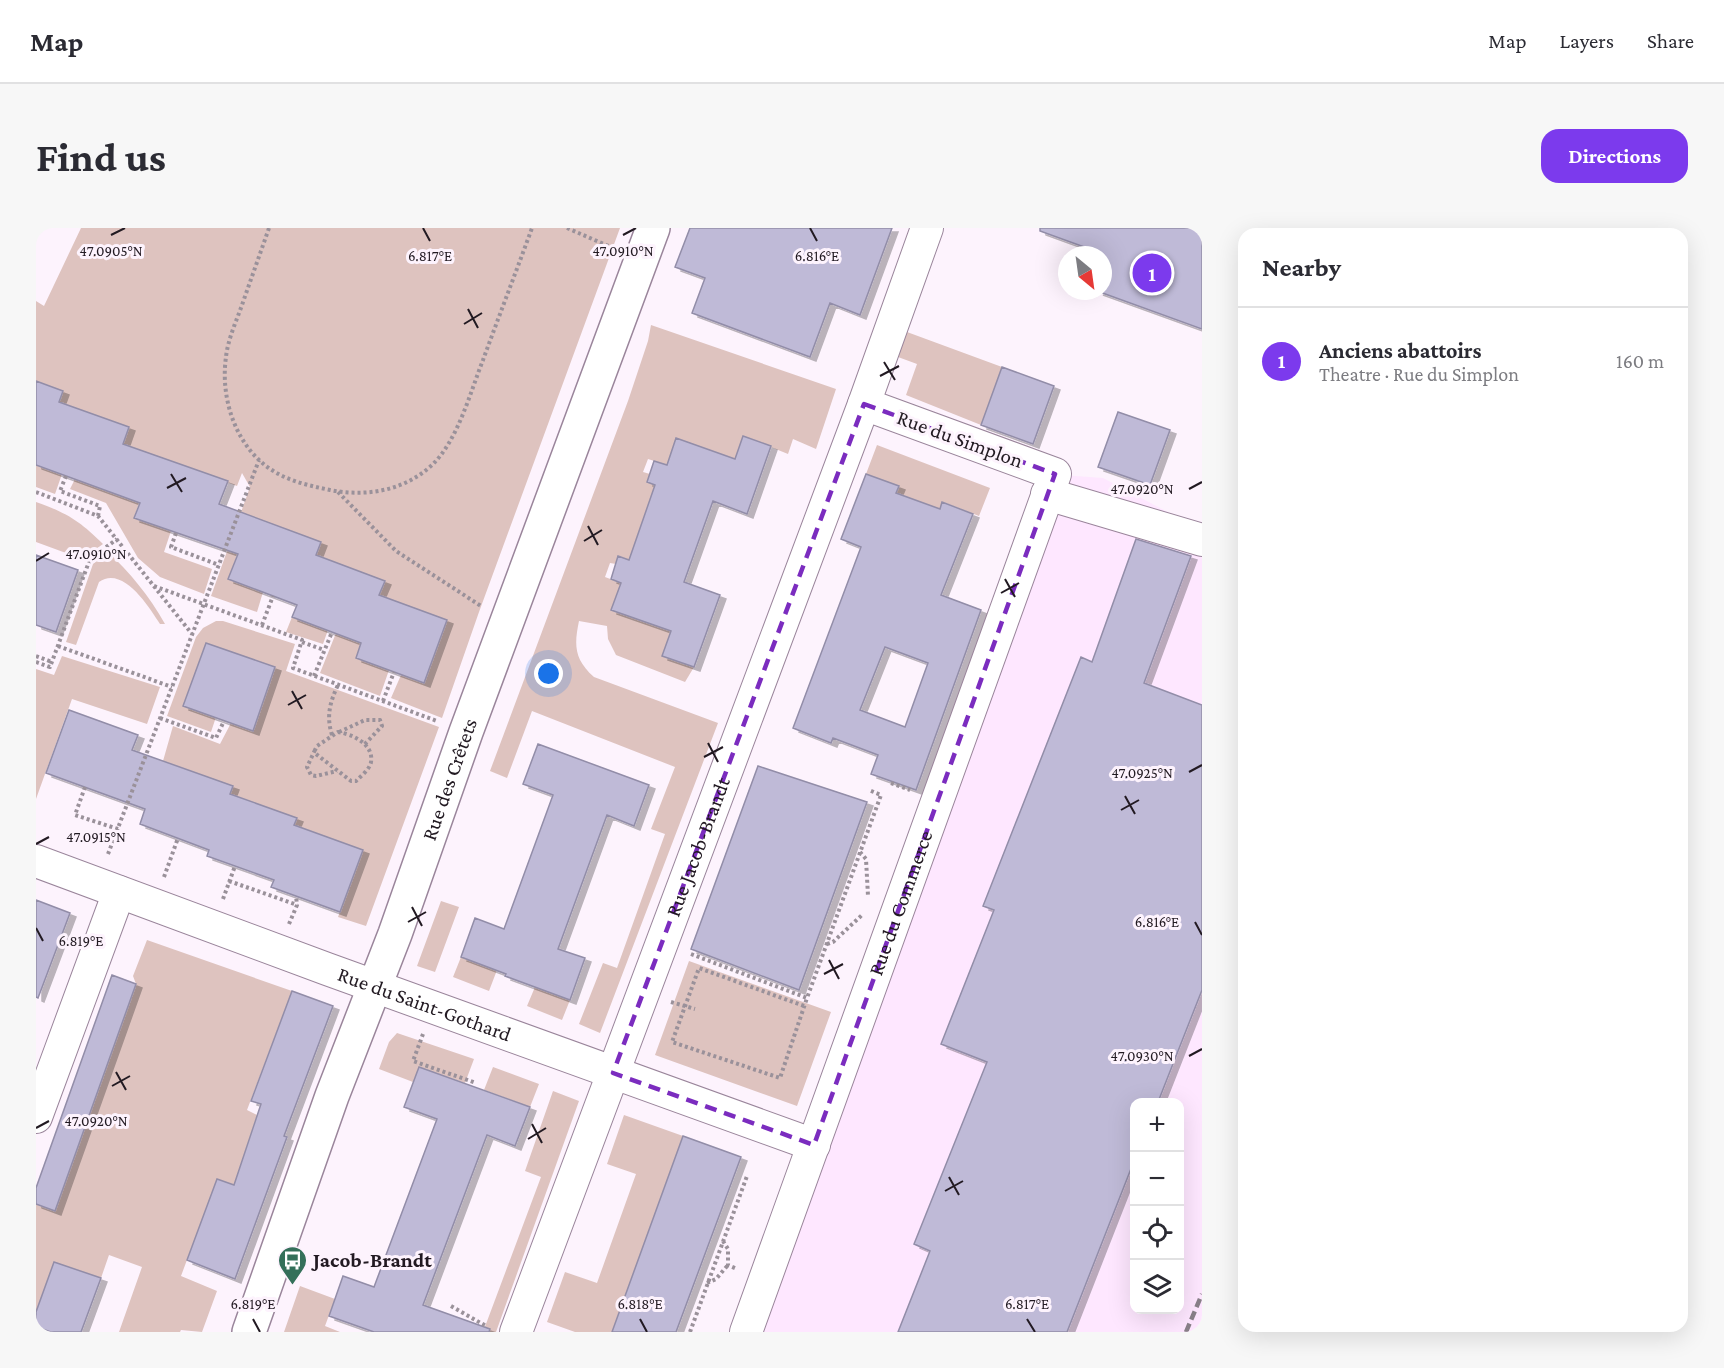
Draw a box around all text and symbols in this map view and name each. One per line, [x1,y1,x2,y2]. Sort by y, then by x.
text: Map [30,26,83,57]
text: Map [1488,29,1527,53]
text: Layers [1560,29,1614,53]
text: Share [1647,29,1694,53]
button: Directions [1541,129,1688,183]
text: Find us [36,133,166,180]
text: 47.0905°N [79,243,143,259]
text: 47.0910°N [592,243,654,259]
north arrow [1058,246,1112,300]
text: 6.817°E [408,248,452,264]
text: 6.816°E [795,248,839,264]
pin: 1 [1132,250,1172,296]
text: Nearby [1262,253,1341,282]
text: Anciens abattoirs [1319,338,1481,363]
text: 1 [1278,350,1285,372]
text: 160 m [1616,350,1664,372]
text: Theatre · Rue du Simplon [1319,363,1519,385]
street label: Rue du Simplon [894,405,1026,473]
text: 47.0920°N [1110,481,1174,497]
text: 47.0910°N [65,546,127,562]
your location [534,659,563,688]
street label: Rue des Crêtets [417,715,482,844]
text: 47.0925°N [1111,765,1173,781]
street label: Rue Jacob-Brandt [661,773,735,920]
street label: Rue du Commerce [863,827,938,979]
text: 47.0915°N [66,829,126,845]
text: 6.816°E [1135,914,1179,930]
text: 6.819°E [59,933,103,949]
street label: Rue du Saint-Gothard [335,962,514,1047]
text: 47.0930°N [1110,1048,1174,1064]
map controls [1130,1098,1184,1314]
button: + [1130,1098,1184,1152]
text: 47.0920°N [64,1113,128,1129]
button: − [1130,1152,1184,1206]
button: locate [1130,1206,1184,1260]
bus stop icon: Jacob-Brandt [276,1244,308,1286]
place label: Jacob-Brandt [311,1248,432,1272]
button: layers [1130,1260,1184,1314]
text: 6.819°E [231,1296,275,1312]
text: 6.818°E [617,1296,663,1312]
text: 6.817°E [1005,1296,1049,1312]

